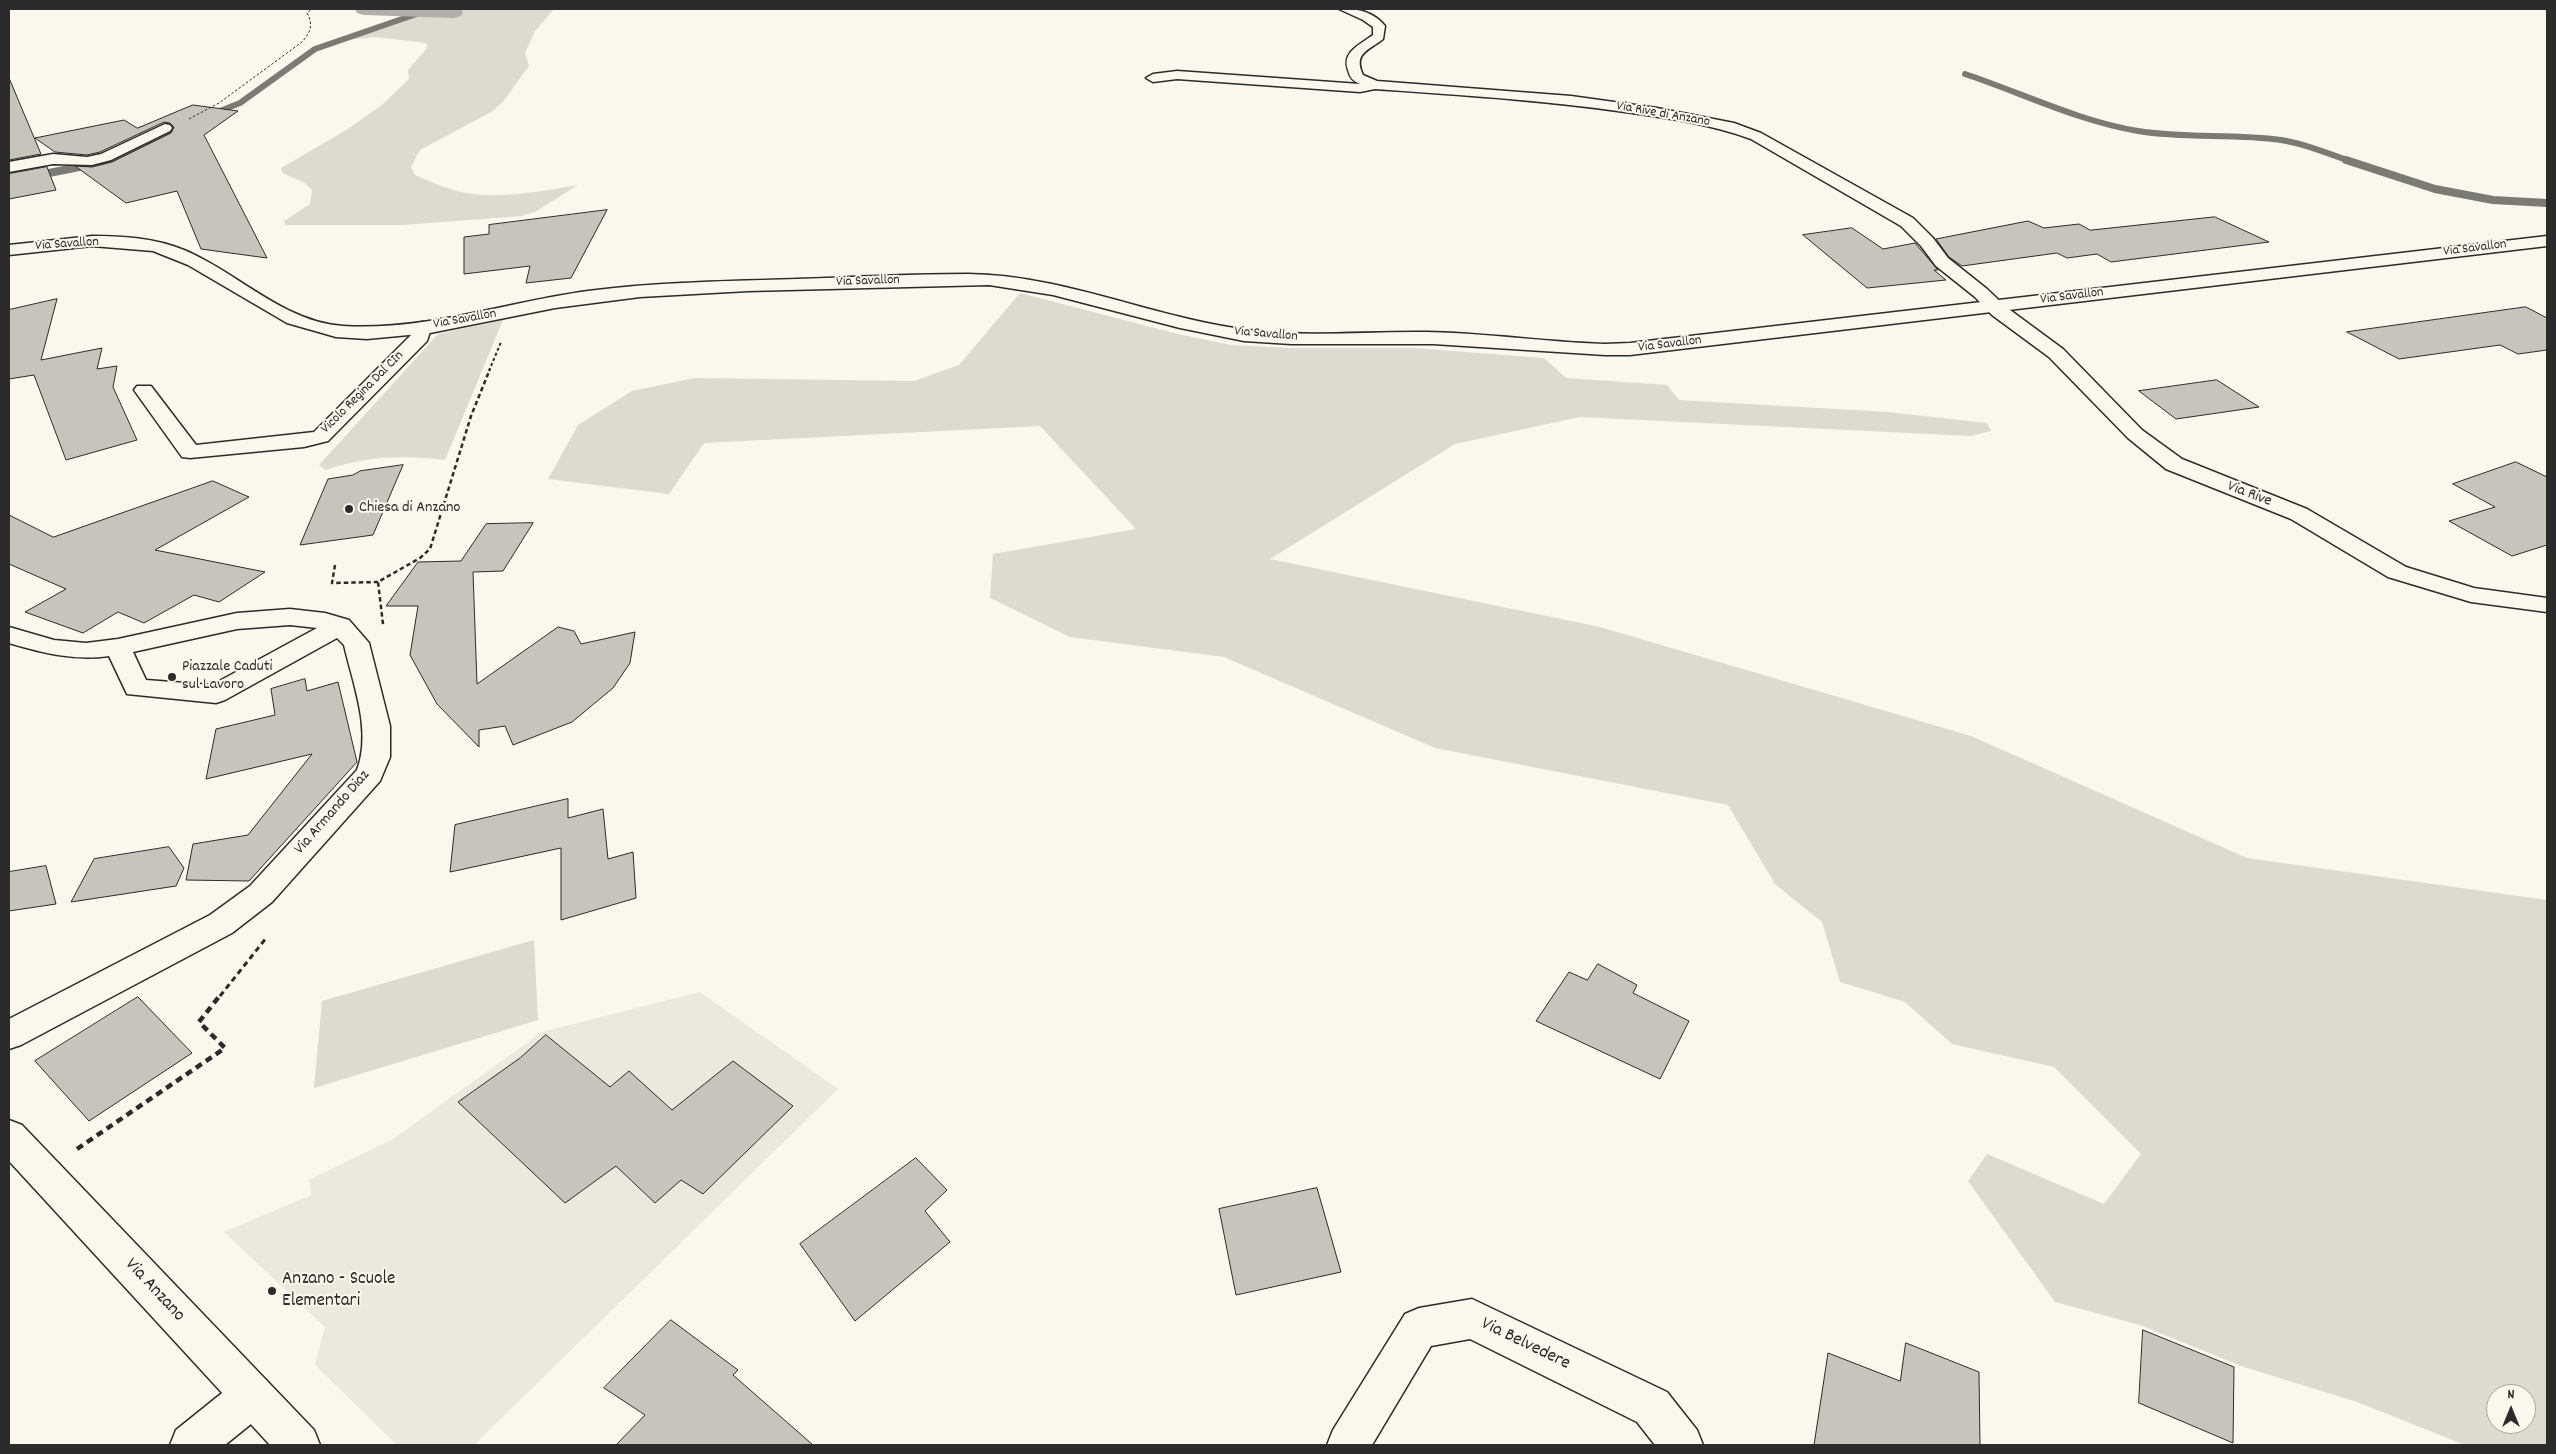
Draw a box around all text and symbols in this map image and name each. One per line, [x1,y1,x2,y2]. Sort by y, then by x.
street label: Via Rive di Anzano [1615,99,1711,131]
street label: Via Savallon [35,234,99,256]
street label: Via Savallon [2442,237,2508,261]
street label: Via Savallon [836,272,900,292]
street label: Via Savallon [2039,285,2105,309]
street label: Via Savallon [432,306,498,334]
street label: Via Savallon [1234,324,1298,346]
street label: Via Savallon [1637,333,1703,357]
street label: Vicolo Regina Dal CIn [318,348,408,438]
street label: Via Rive [2224,478,2274,512]
place label: Chiesa di Anzano [359,499,460,519]
marker: Chiesa di Anzano [343,503,355,515]
place label: Piazzale Caduti sul Lavoro [182,658,273,696]
marker: Piazzale Caduti sul Lavoro [166,671,178,683]
street label: Via Armando Diaz [291,767,375,859]
street label: Via Anzano [119,1255,189,1327]
place label: Anzano - Scuole Elementari [282,1269,395,1313]
marker: Anzano - Scuole Elementari [266,1285,278,1297]
street label: Via Belvedere [1477,1314,1573,1376]
north arrow [2486,1384,2536,1434]
text: N [2508,1385,2514,1405]

